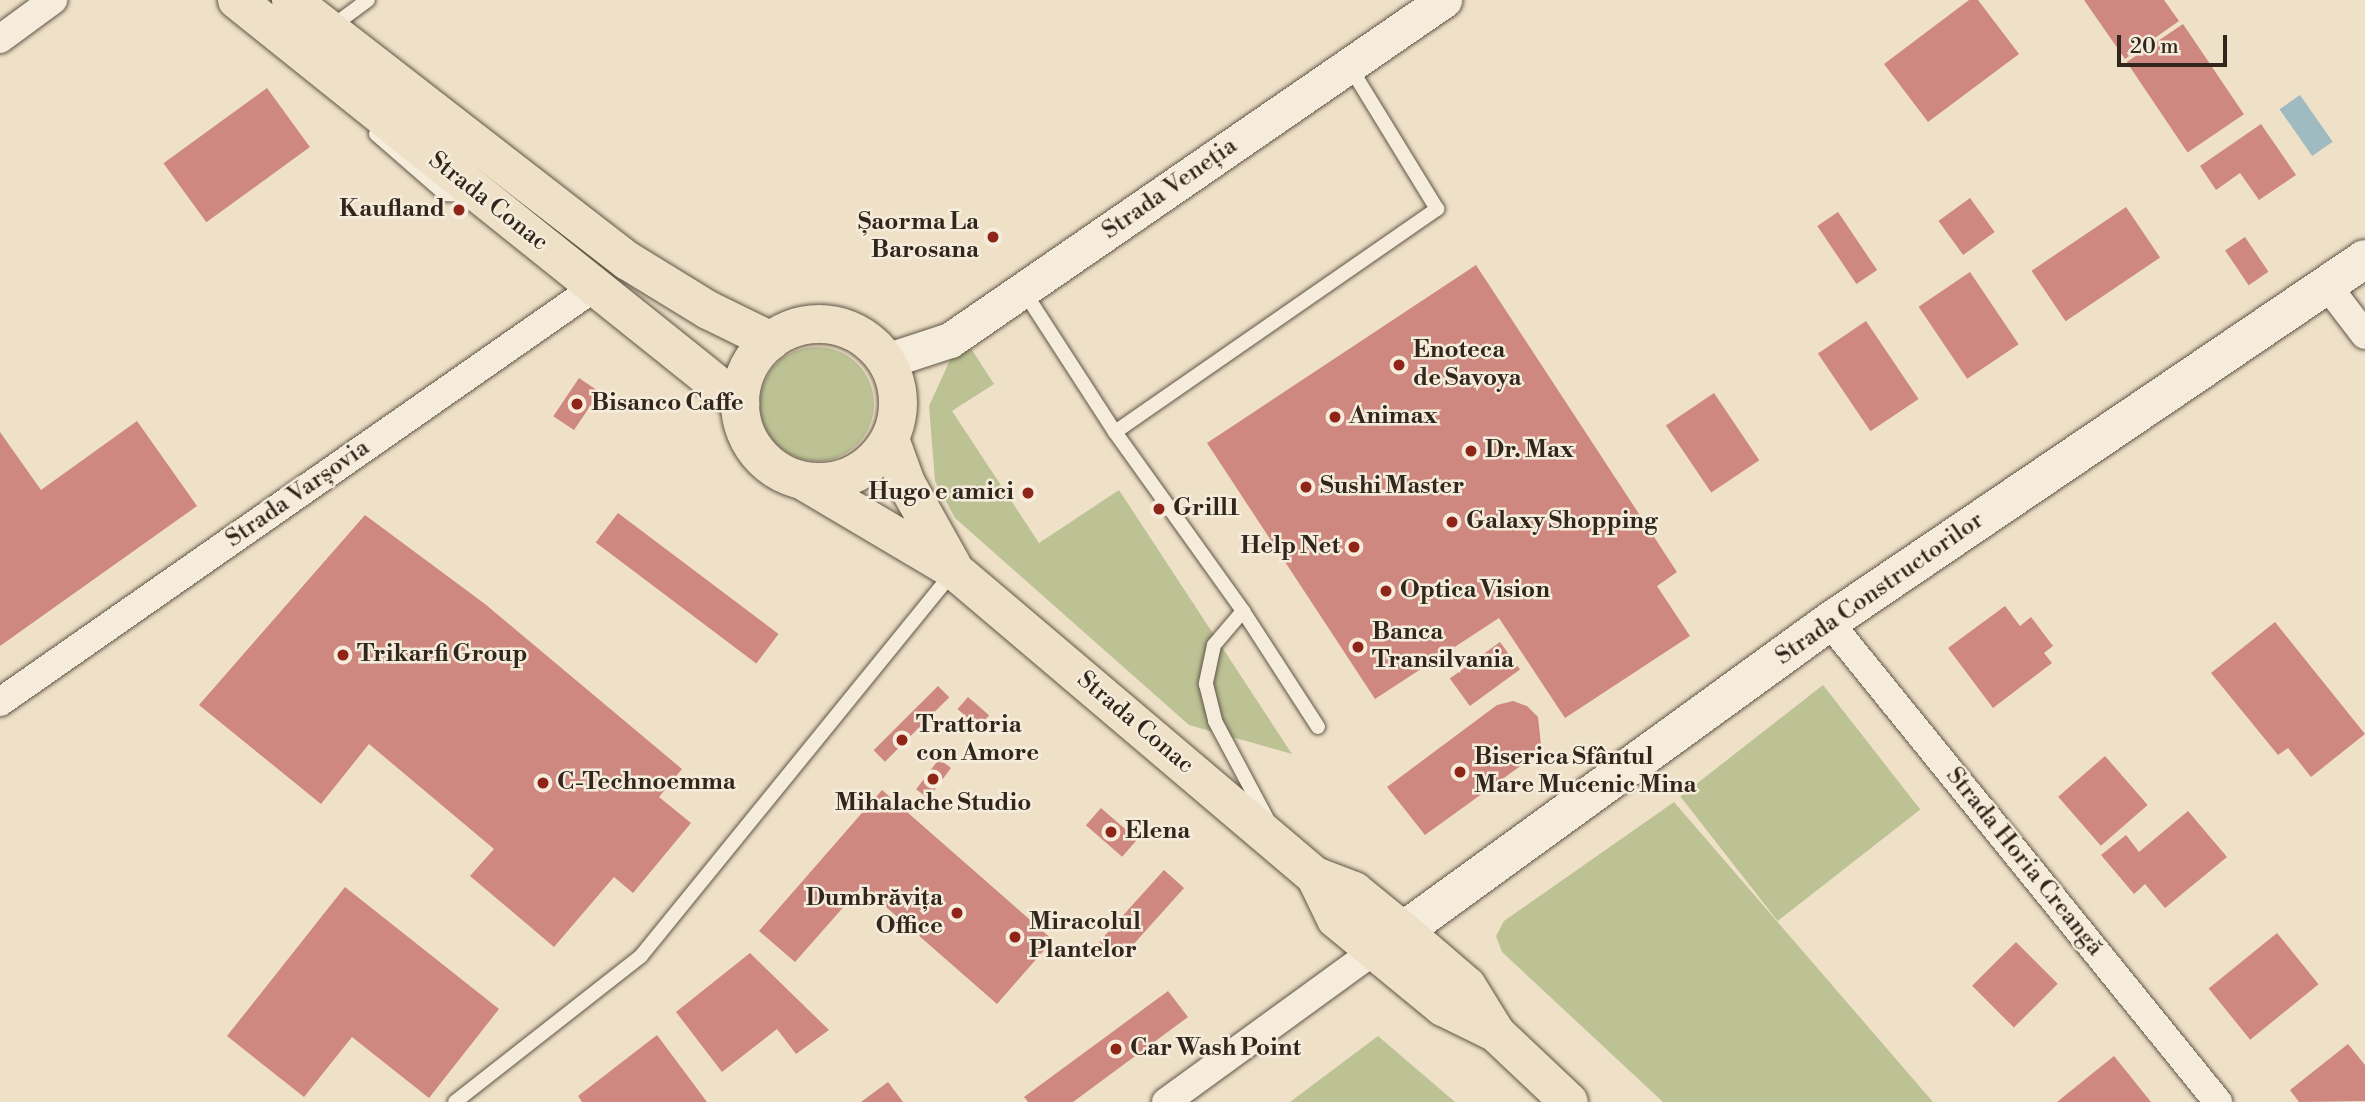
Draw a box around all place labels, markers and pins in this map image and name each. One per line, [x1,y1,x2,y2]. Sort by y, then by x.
place label: Kaufland [339,196,445,224]
marker: Kaufland [451,202,467,218]
place label: Șaorma La Barosana [858,209,979,265]
marker: Șaorma La Barosana [985,229,1001,245]
place label: Enoteca de Savoya [1413,337,1522,393]
marker: Enoteca de Savoya [1391,357,1407,373]
place label: Bisanco Caffe [591,390,744,418]
marker: Bisanco Caffe [569,396,585,412]
place label: Animax [1349,403,1437,431]
marker: Animax [1327,409,1343,425]
place label: Dr. Max [1485,437,1574,465]
marker: Dr. Max [1463,443,1479,459]
place label: Sushi Master [1320,473,1464,501]
place label: Hugo e amici [869,479,1014,507]
marker: Sushi Master [1298,479,1314,495]
marker: Hugo e amici [1020,485,1036,501]
place label: Grill1 [1173,495,1239,523]
marker: Grill1 [1151,501,1167,517]
place label: Galaxy Shopping [1466,508,1658,536]
marker: Galaxy Shopping [1444,514,1460,530]
place label: Help Net [1240,533,1340,561]
marker: Help Net [1346,539,1362,555]
place label: Optica Vision [1400,577,1550,605]
marker: Optica Vision [1378,583,1394,599]
place label: Banca Transilvania [1372,619,1514,675]
marker: Banca Transilvania [1350,639,1366,655]
place label: Trikarfi Group [357,641,528,669]
marker: Trikarfi Group [335,647,351,663]
place label: Trattoria con Amore [916,712,1039,768]
marker: Trattoria con Amore [894,732,910,748]
place label: Biserica Sfântul Mare Mucenic Mina [1474,744,1697,800]
marker: Biserica Sfântul Mare Mucenic Mina [1452,764,1468,780]
place label: C-Technoemma [557,769,736,797]
marker: Mihalache Studio [925,771,941,787]
marker: C-Technoemma [535,775,551,791]
place label: Mihalache Studio [835,790,1031,818]
place label: Elena [1125,818,1190,846]
marker: Elena [1103,824,1119,840]
place label: Dumbrăvița Office [806,885,943,941]
marker: Dumbrăvița Office [949,905,965,921]
place label: Miracolul Plantelor [1029,909,1141,965]
marker: Miracolul Plantelor [1007,929,1023,945]
place label: Car Wash Point [1130,1035,1301,1063]
marker: Car Wash Point [1108,1041,1124,1057]

